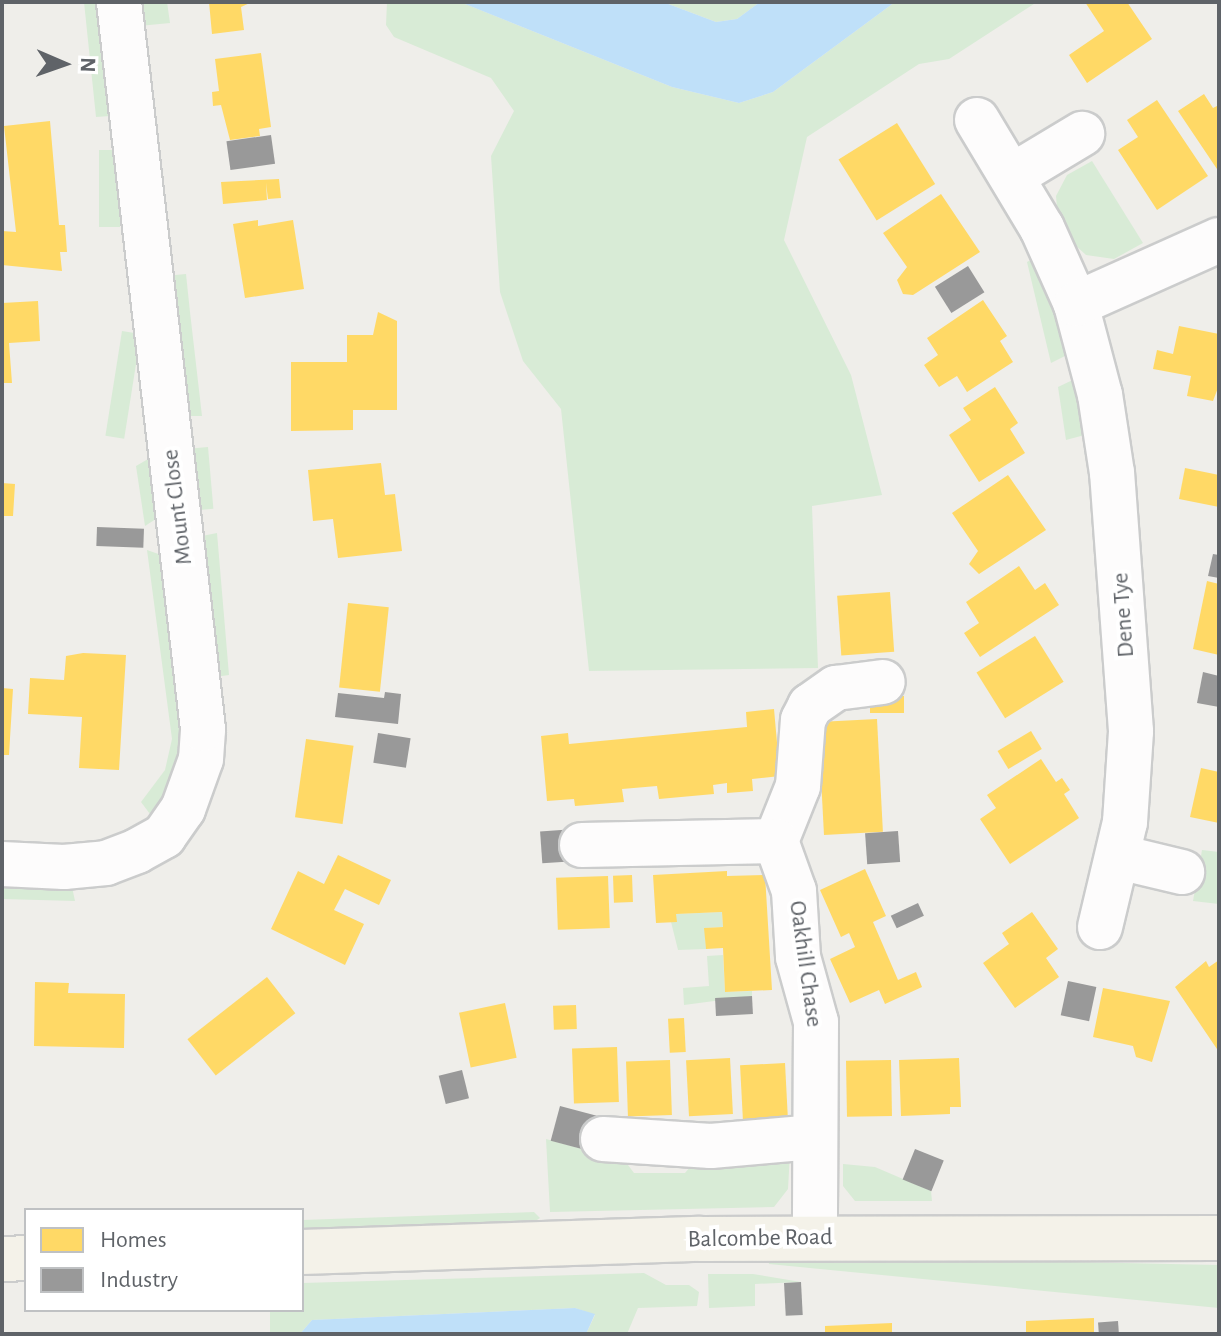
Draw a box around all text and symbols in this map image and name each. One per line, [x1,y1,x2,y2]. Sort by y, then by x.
north arrow [24,24,104,104]
text: N [77,57,99,73]
street label: Mount Close [157,447,199,567]
street label: Dene Tye [1107,572,1141,658]
street label: Oakhill Chase [782,899,828,1029]
legend [24,1208,304,1312]
street label: Balcombe Road [687,1223,833,1255]
text: Homes [100,1228,167,1252]
text: Industry [100,1268,178,1292]

